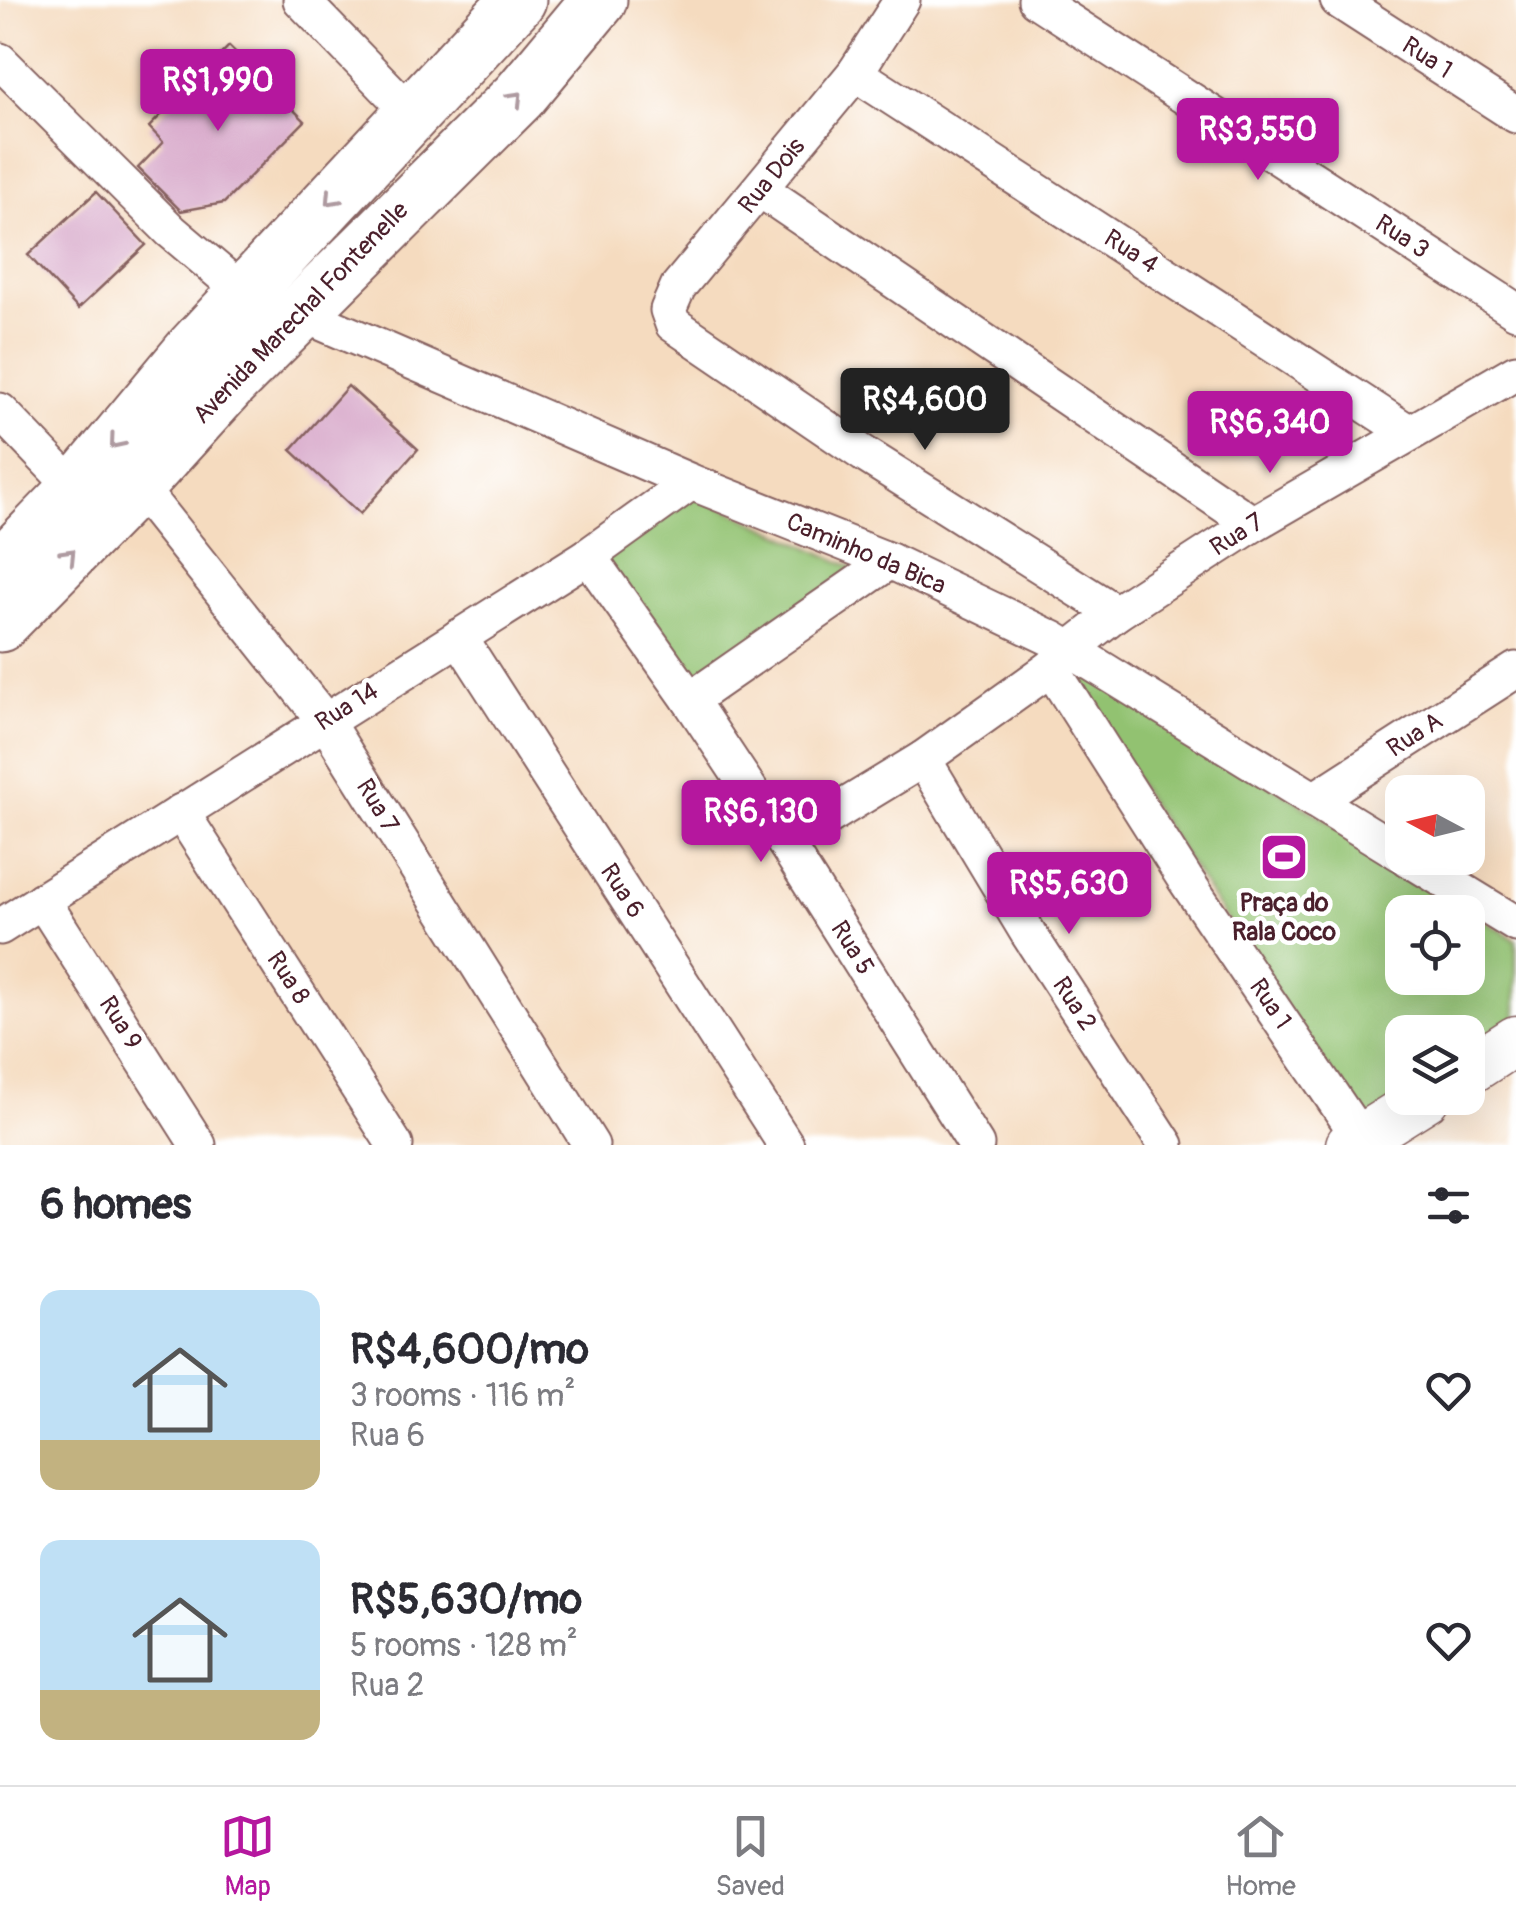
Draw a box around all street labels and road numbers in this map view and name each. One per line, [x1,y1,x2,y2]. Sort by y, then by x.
street label: Rua 1 [1396,30,1458,86]
street label: Rua Dois [732,132,812,220]
street label: Avenida Marechal Fontenelle [187,195,416,431]
street label: Rua 3 [1369,208,1435,266]
street label: Rua 4 [1098,223,1164,281]
street label: Caminho da Bica [782,506,950,602]
street label: Rua 7 [1204,507,1270,563]
street label: Rua 14 [310,676,384,738]
street label: Rua A [1381,706,1449,764]
street label: Rua 7 [349,773,405,839]
street label: Rua 6 [593,858,651,924]
street label: Rua 5 [824,915,880,981]
street label: Rua 8 [260,946,316,1010]
street label: Rua 2 [1045,971,1103,1037]
street label: Rua 1 [1242,973,1298,1035]
street label: Rua 9 [92,991,148,1055]

